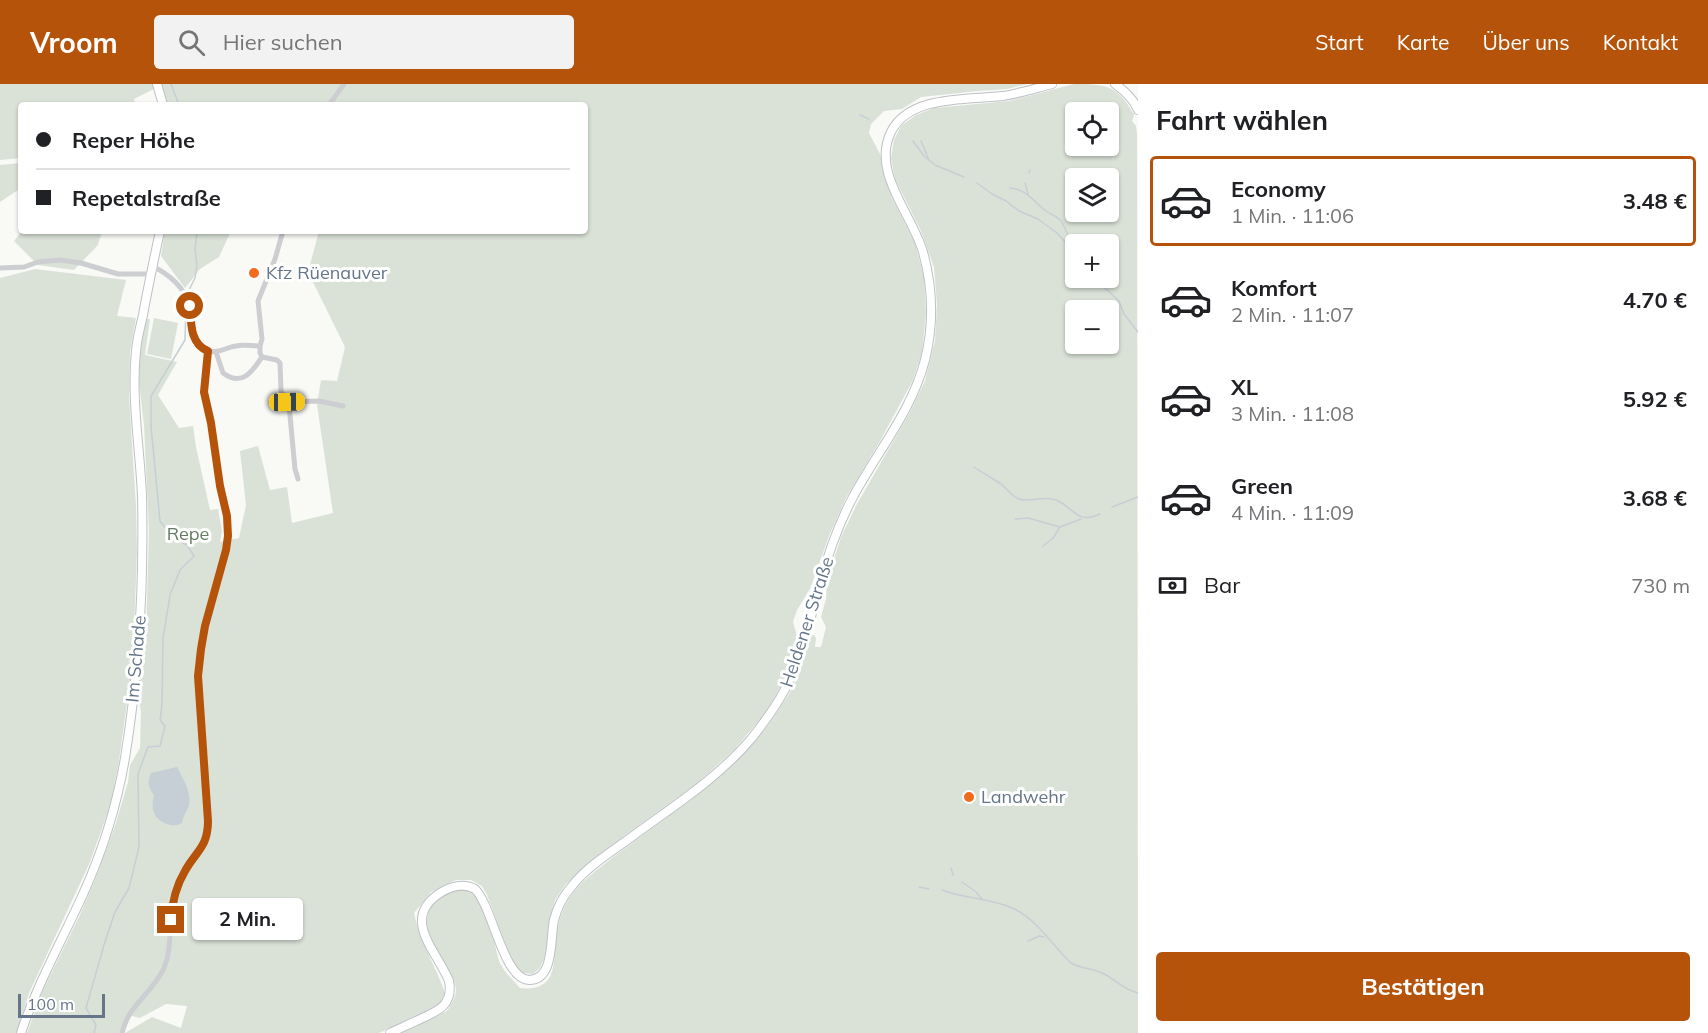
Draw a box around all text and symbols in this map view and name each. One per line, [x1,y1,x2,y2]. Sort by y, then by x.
search box [154,15,574,69]
text: Vroom [30,25,118,60]
icon: search [175,26,208,59]
text: Hier suchen [223,28,343,56]
text: Start [1315,29,1364,55]
text: Karte [1397,29,1449,55]
text: Über uns [1482,29,1570,55]
text: Kontakt [1603,29,1678,55]
map controls [1065,102,1119,354]
button: locate [1065,102,1119,156]
text: Fahrt wählen [1156,103,1328,137]
text: Reper Höhe [72,126,195,154]
button: layers [1065,168,1119,222]
icon: car [1159,174,1213,228]
text: Economy [1231,175,1326,203]
text: Repetalstraße [72,184,221,212]
text: 3.48 € [1623,187,1687,215]
text: 1 Min. · 11:06 [1231,203,1354,228]
button: + [1065,234,1119,288]
place label: Kfz Rüenauver [266,261,388,284]
marker: Kfz Rüenauver [247,266,261,280]
icon: car [1159,273,1213,327]
text: Komfort [1231,274,1317,302]
text: 4.70 € [1623,286,1687,314]
route start [176,292,203,319]
button: − [1065,300,1119,354]
text: 2 Min. · 11:07 [1231,302,1354,327]
icon: car [1159,372,1213,426]
text: XL [1231,373,1258,401]
text: 5.92 € [1623,385,1687,413]
car [269,393,305,411]
text: 3 Min. · 11:08 [1231,401,1354,426]
icon: car [1159,471,1213,525]
text: Green [1231,472,1293,500]
text: 3.68 € [1623,484,1687,512]
text: 4 Min. · 11:09 [1231,500,1354,525]
park label: Repe [167,522,209,545]
street label: Heldener Straße [775,554,838,690]
icon: cash [1156,569,1189,602]
text: Bar [1204,571,1240,599]
text: 730 m [1631,573,1690,598]
street label: Im Schade [120,615,151,703]
place label: Landwehr [981,785,1066,808]
marker: Landwehr [962,790,976,804]
callout: 2 Min. [192,899,303,941]
route end [157,906,184,933]
text: 2 Min. [219,906,276,931]
button: Bestätigen [1156,952,1690,1021]
scale bar [18,991,105,1018]
text: 100 m [27,994,74,1014]

